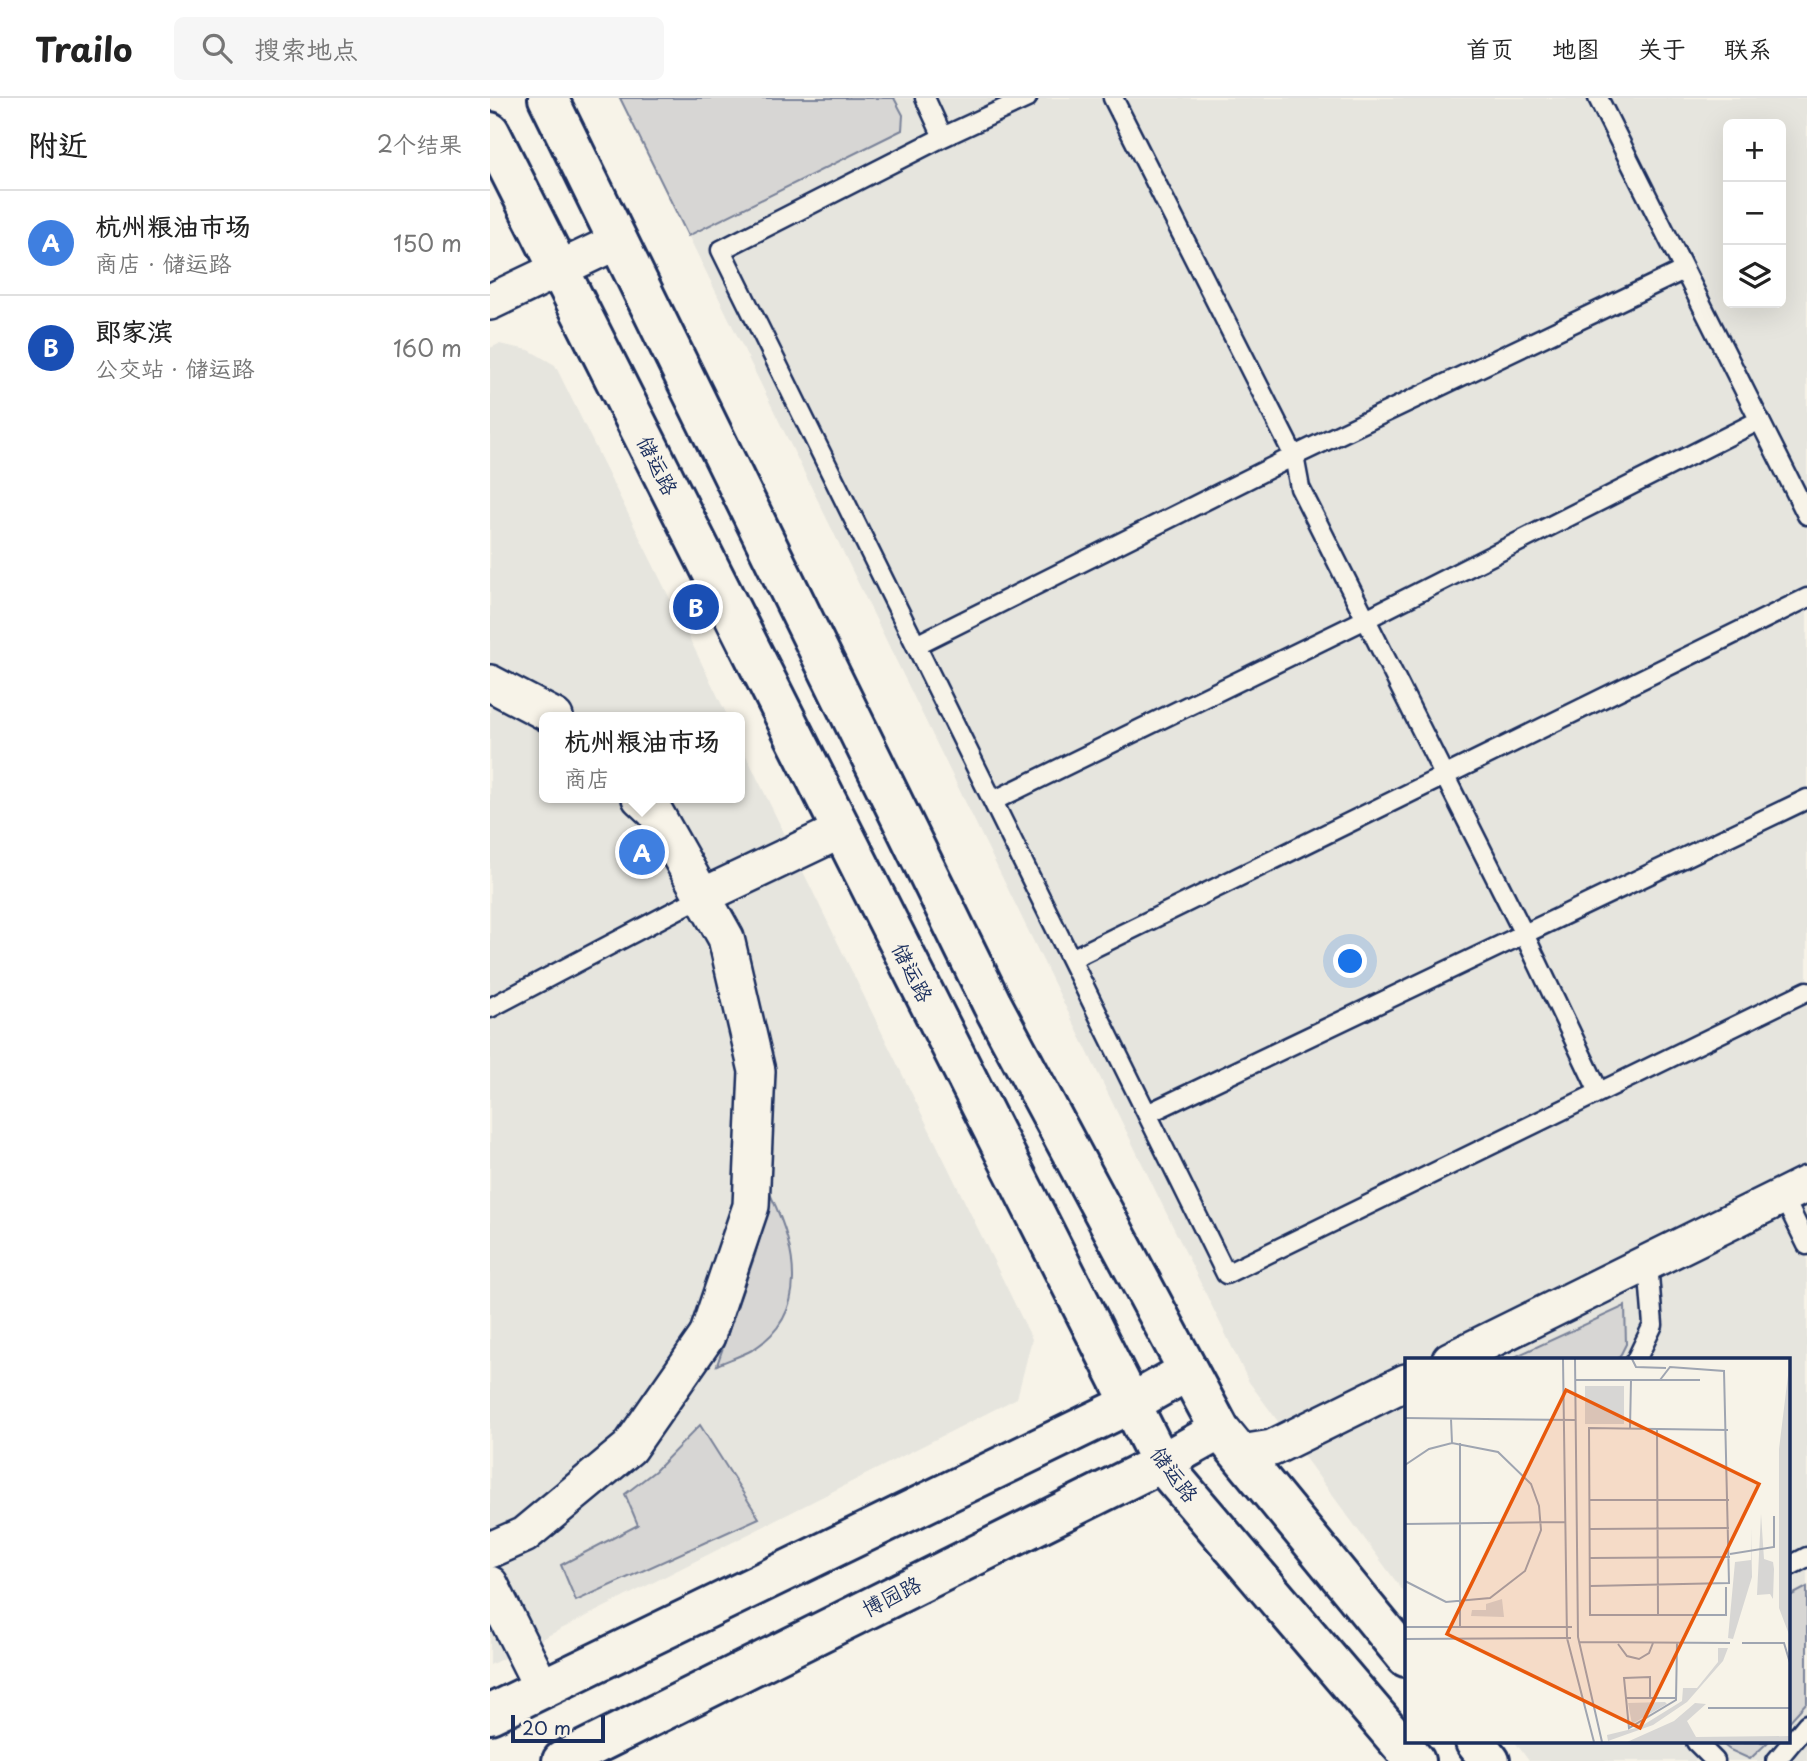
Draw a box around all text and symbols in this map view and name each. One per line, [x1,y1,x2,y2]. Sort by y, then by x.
search box [174,17,664,80]
text: Trailo [35,23,132,73]
icon: search [198,29,236,67]
text: 搜索地点 [254,29,358,68]
text: 首页 [1466,30,1514,66]
text: 地图 [1552,30,1600,66]
text: 关于 [1638,30,1686,66]
text: 联系 [1724,30,1772,66]
map controls [1723,119,1786,308]
button: + [1723,119,1786,182]
text: 附近 [28,121,88,166]
text: 2个结果 [377,126,462,161]
button: − [1723,182,1786,245]
text: 杭州粮油市场 [95,206,251,245]
text: A [42,225,60,260]
text: 150 m [393,225,462,260]
text: 商店 · 储运路 [95,245,232,280]
button: layers [1723,245,1786,308]
text: 郎家滨 [95,311,173,350]
text: B [43,330,59,365]
text: 160 m [393,330,462,365]
text: 公交站 · 储运路 [95,350,255,385]
street label: 储运路 [630,430,687,500]
pin: B [673,581,719,633]
popup [539,712,745,803]
text: 杭州粮油市场 [564,721,720,760]
text: 商店 [564,760,610,795]
pin: A [619,826,665,878]
street label: 储运路 [885,937,942,1007]
your location [1333,944,1367,978]
inset map [1405,1358,1790,1744]
street label: 储运路 [1144,1439,1207,1509]
street label: 博园路 [856,1567,926,1624]
scale bar [511,1712,606,1744]
text: 20 m [522,1713,571,1741]

